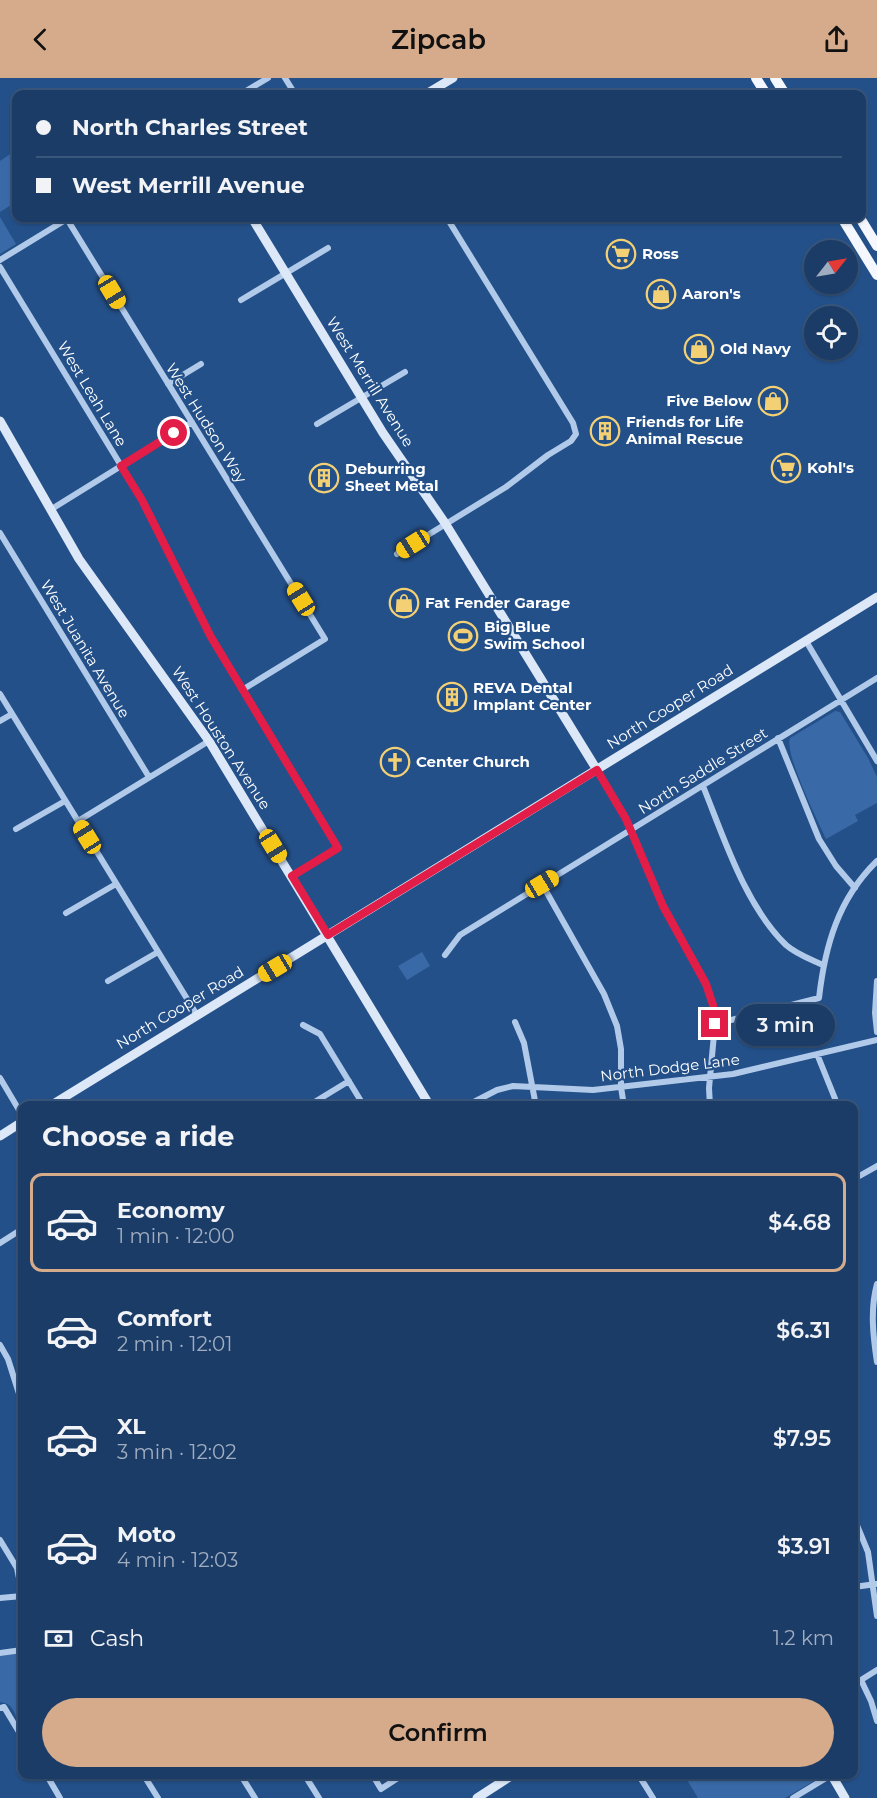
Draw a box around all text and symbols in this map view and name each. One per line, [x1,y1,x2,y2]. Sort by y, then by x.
icon: back [24,23,57,56]
text: Zipcab [391,23,486,56]
icon: share [820,23,853,56]
text: North Charles Street [72,114,308,141]
text: West Merrill Avenue [72,172,305,199]
supermarket icon: Ross [605,238,637,270]
north arrow [804,240,858,294]
map controls [804,240,858,360]
place label: Ross [642,244,679,263]
car [95,272,129,312]
shop icon: Aaron's [645,278,677,310]
place label: Aaron's [681,284,741,303]
button: locate [804,306,858,360]
street label: West Merrill Avenue [323,313,418,450]
shop icon: Old Navy [683,333,715,365]
street label: West Leah Lane [53,338,131,450]
place label: Old Navy [720,339,792,358]
street label: West Hudson Way [162,359,252,487]
shop icon: Five Below [757,385,789,417]
place label: Five Below [666,391,753,410]
place label: Friends for Life Animal Rescue [625,412,744,448]
building icon: Friends for Life Animal Rescue [589,415,621,447]
route start [160,419,187,446]
supermarket icon: Kohl's [770,452,802,484]
place label: Kohl's [807,458,854,477]
place label: Deburring Sheet Metal [345,459,439,495]
building icon: Deburring Sheet Metal [308,462,340,494]
car [393,527,433,561]
street label: West Juanita Avenue [37,576,134,721]
car [284,579,318,619]
shop icon: Fat Fender Garage [388,587,420,619]
place label: Fat Fender Garage [425,593,570,612]
place label: Big Blue Swim School [484,617,585,653]
sports icon: Big Blue Swim School [447,620,479,652]
street label: North Cooper Road [603,660,736,753]
street label: West Houston Avenue [168,662,275,813]
place label: REVA Dental Implant Center [473,678,592,714]
building icon: REVA Dental Implant Center [436,681,468,713]
street label: North Saddle Street [635,723,771,818]
church icon: Center Church [379,746,411,778]
place label: Center Church [416,752,530,771]
car [70,817,104,857]
car [256,826,290,866]
car [522,867,562,901]
car [255,951,295,985]
street label: North Cooper Road [112,962,247,1053]
callout: 3 min [736,1003,835,1045]
route end [701,1010,728,1037]
text: 3 min [757,1013,814,1037]
street label: North Dodge Lane [599,1050,741,1085]
text: Choose a ride [42,1120,234,1153]
icon: car [45,1196,99,1250]
text: Economy [117,1197,225,1224]
text: $4.68 [768,1209,831,1236]
text: 1 min · 12:00 [117,1224,234,1248]
icon: car [45,1304,99,1358]
text: Comfort [117,1305,212,1332]
text: $6.31 [776,1317,831,1344]
text: 2 min · 12:01 [117,1332,233,1356]
icon: car [45,1412,99,1466]
text: XL [117,1413,146,1440]
text: $7.95 [773,1425,831,1452]
text: 3 min · 12:02 [117,1440,237,1464]
icon: car [45,1520,99,1574]
text: Moto [117,1521,176,1548]
text: $3.91 [777,1533,831,1560]
text: 4 min · 12:03 [117,1548,238,1572]
icon: cash [42,1622,75,1655]
text: Cash [90,1625,144,1652]
text: 1.2 km [773,1626,834,1650]
button: Confirm [42,1698,834,1767]

